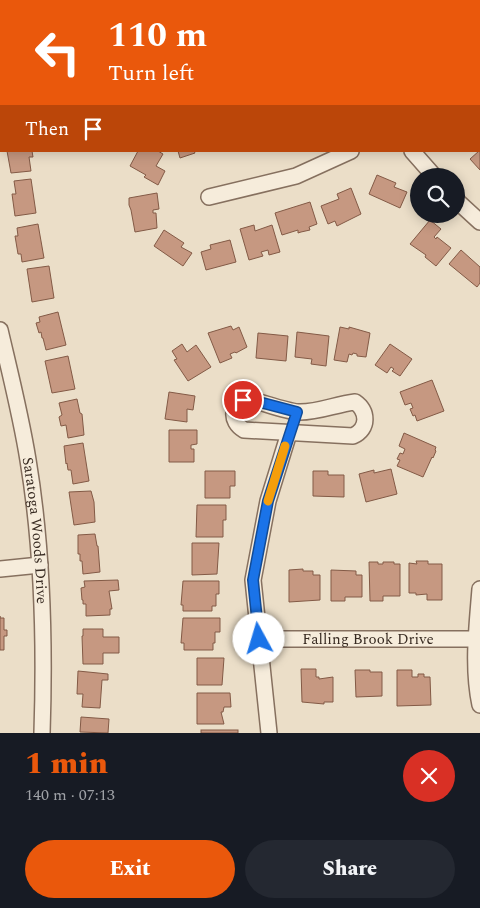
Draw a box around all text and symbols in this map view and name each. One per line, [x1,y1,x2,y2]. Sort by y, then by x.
text: 110 m [108,9,207,62]
icon: left [25,20,90,85]
text: Turn left [108,57,194,90]
text: Then [25,115,69,144]
icon: arrive [79,115,107,143]
map controls [410,168,465,223]
button: search [410,168,465,223]
pin [222,379,264,421]
icon: arrive [229,386,257,414]
street label: Saratoga Woods Drive [16,455,54,605]
position arrow [232,612,284,664]
street label: Falling Brook Drive [302,628,434,651]
text: 1 min [25,741,108,787]
button: close [403,750,455,802]
text: 140 m · 07:13 [25,783,115,807]
button: Exit [25,840,235,898]
button: Share [245,840,455,898]

